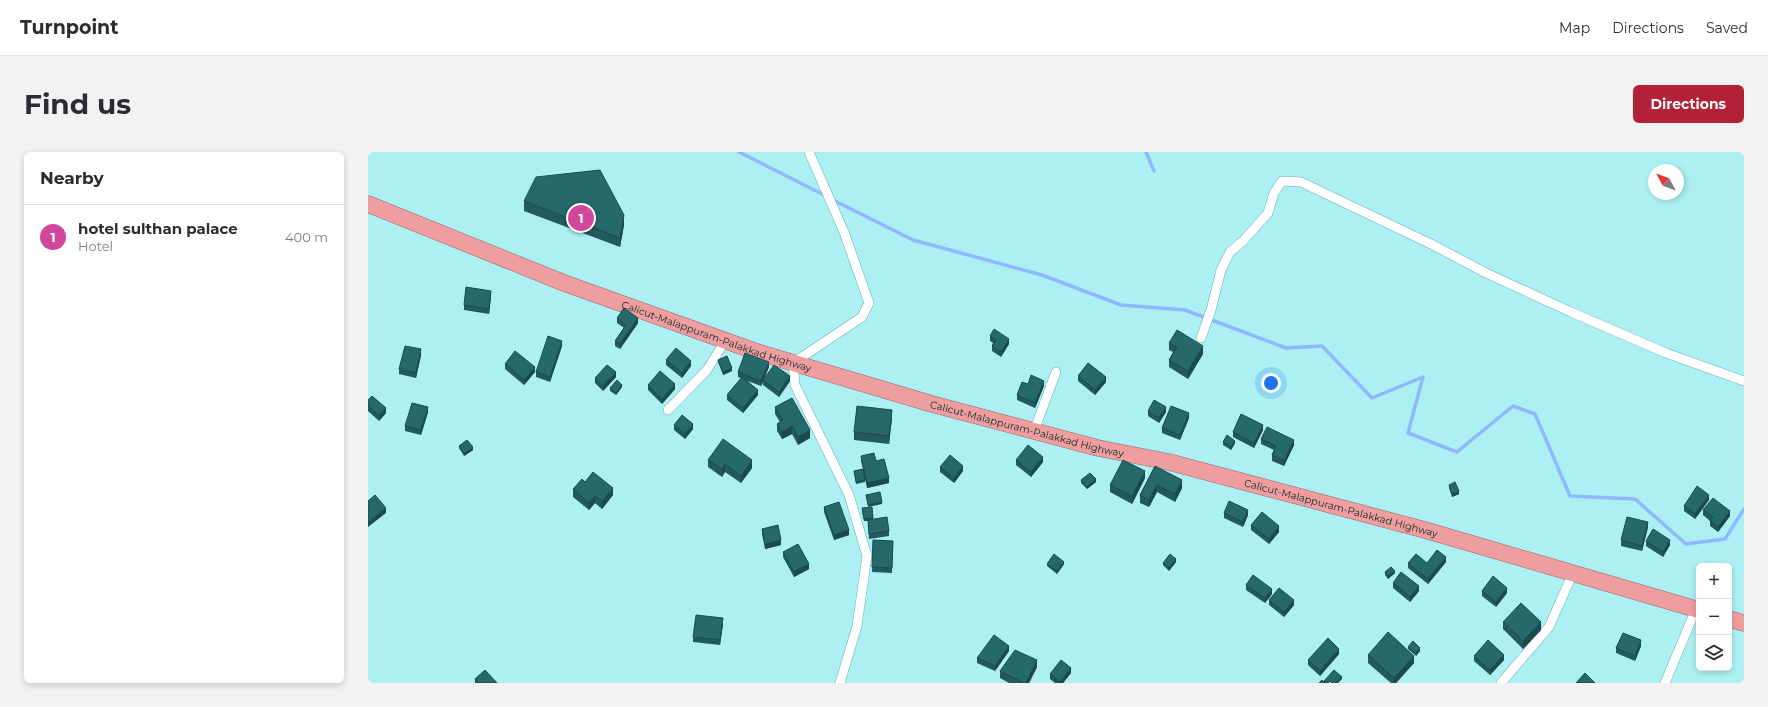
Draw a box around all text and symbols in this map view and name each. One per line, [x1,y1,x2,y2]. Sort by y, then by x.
text: Turnpoint [20,16,119,39]
text: Map [1559,19,1590,37]
text: Directions [1612,19,1684,37]
text: Saved [1706,19,1748,37]
button: Directions [1633,85,1744,123]
text: Find us [24,87,131,121]
north arrow [1648,164,1684,200]
text: Nearby [40,168,104,188]
pin: 1 [568,203,594,233]
text: hotel sulthan palace [78,219,238,238]
text: 1 [50,229,56,245]
text: 400 m [285,229,328,245]
text: Hotel [78,238,113,254]
street label: Calicut-Malappuram-Palakkad Highway [620,298,814,375]
your location [1261,373,1281,393]
street label: Calicut-Malappuram-Palakkad Highway [929,397,1126,460]
street label: Calicut-Malappuram-Palakkad Highway [1243,476,1440,540]
map controls [1696,563,1732,671]
button: + [1696,563,1732,599]
button: − [1696,599,1732,635]
button: layers [1696,635,1732,671]

